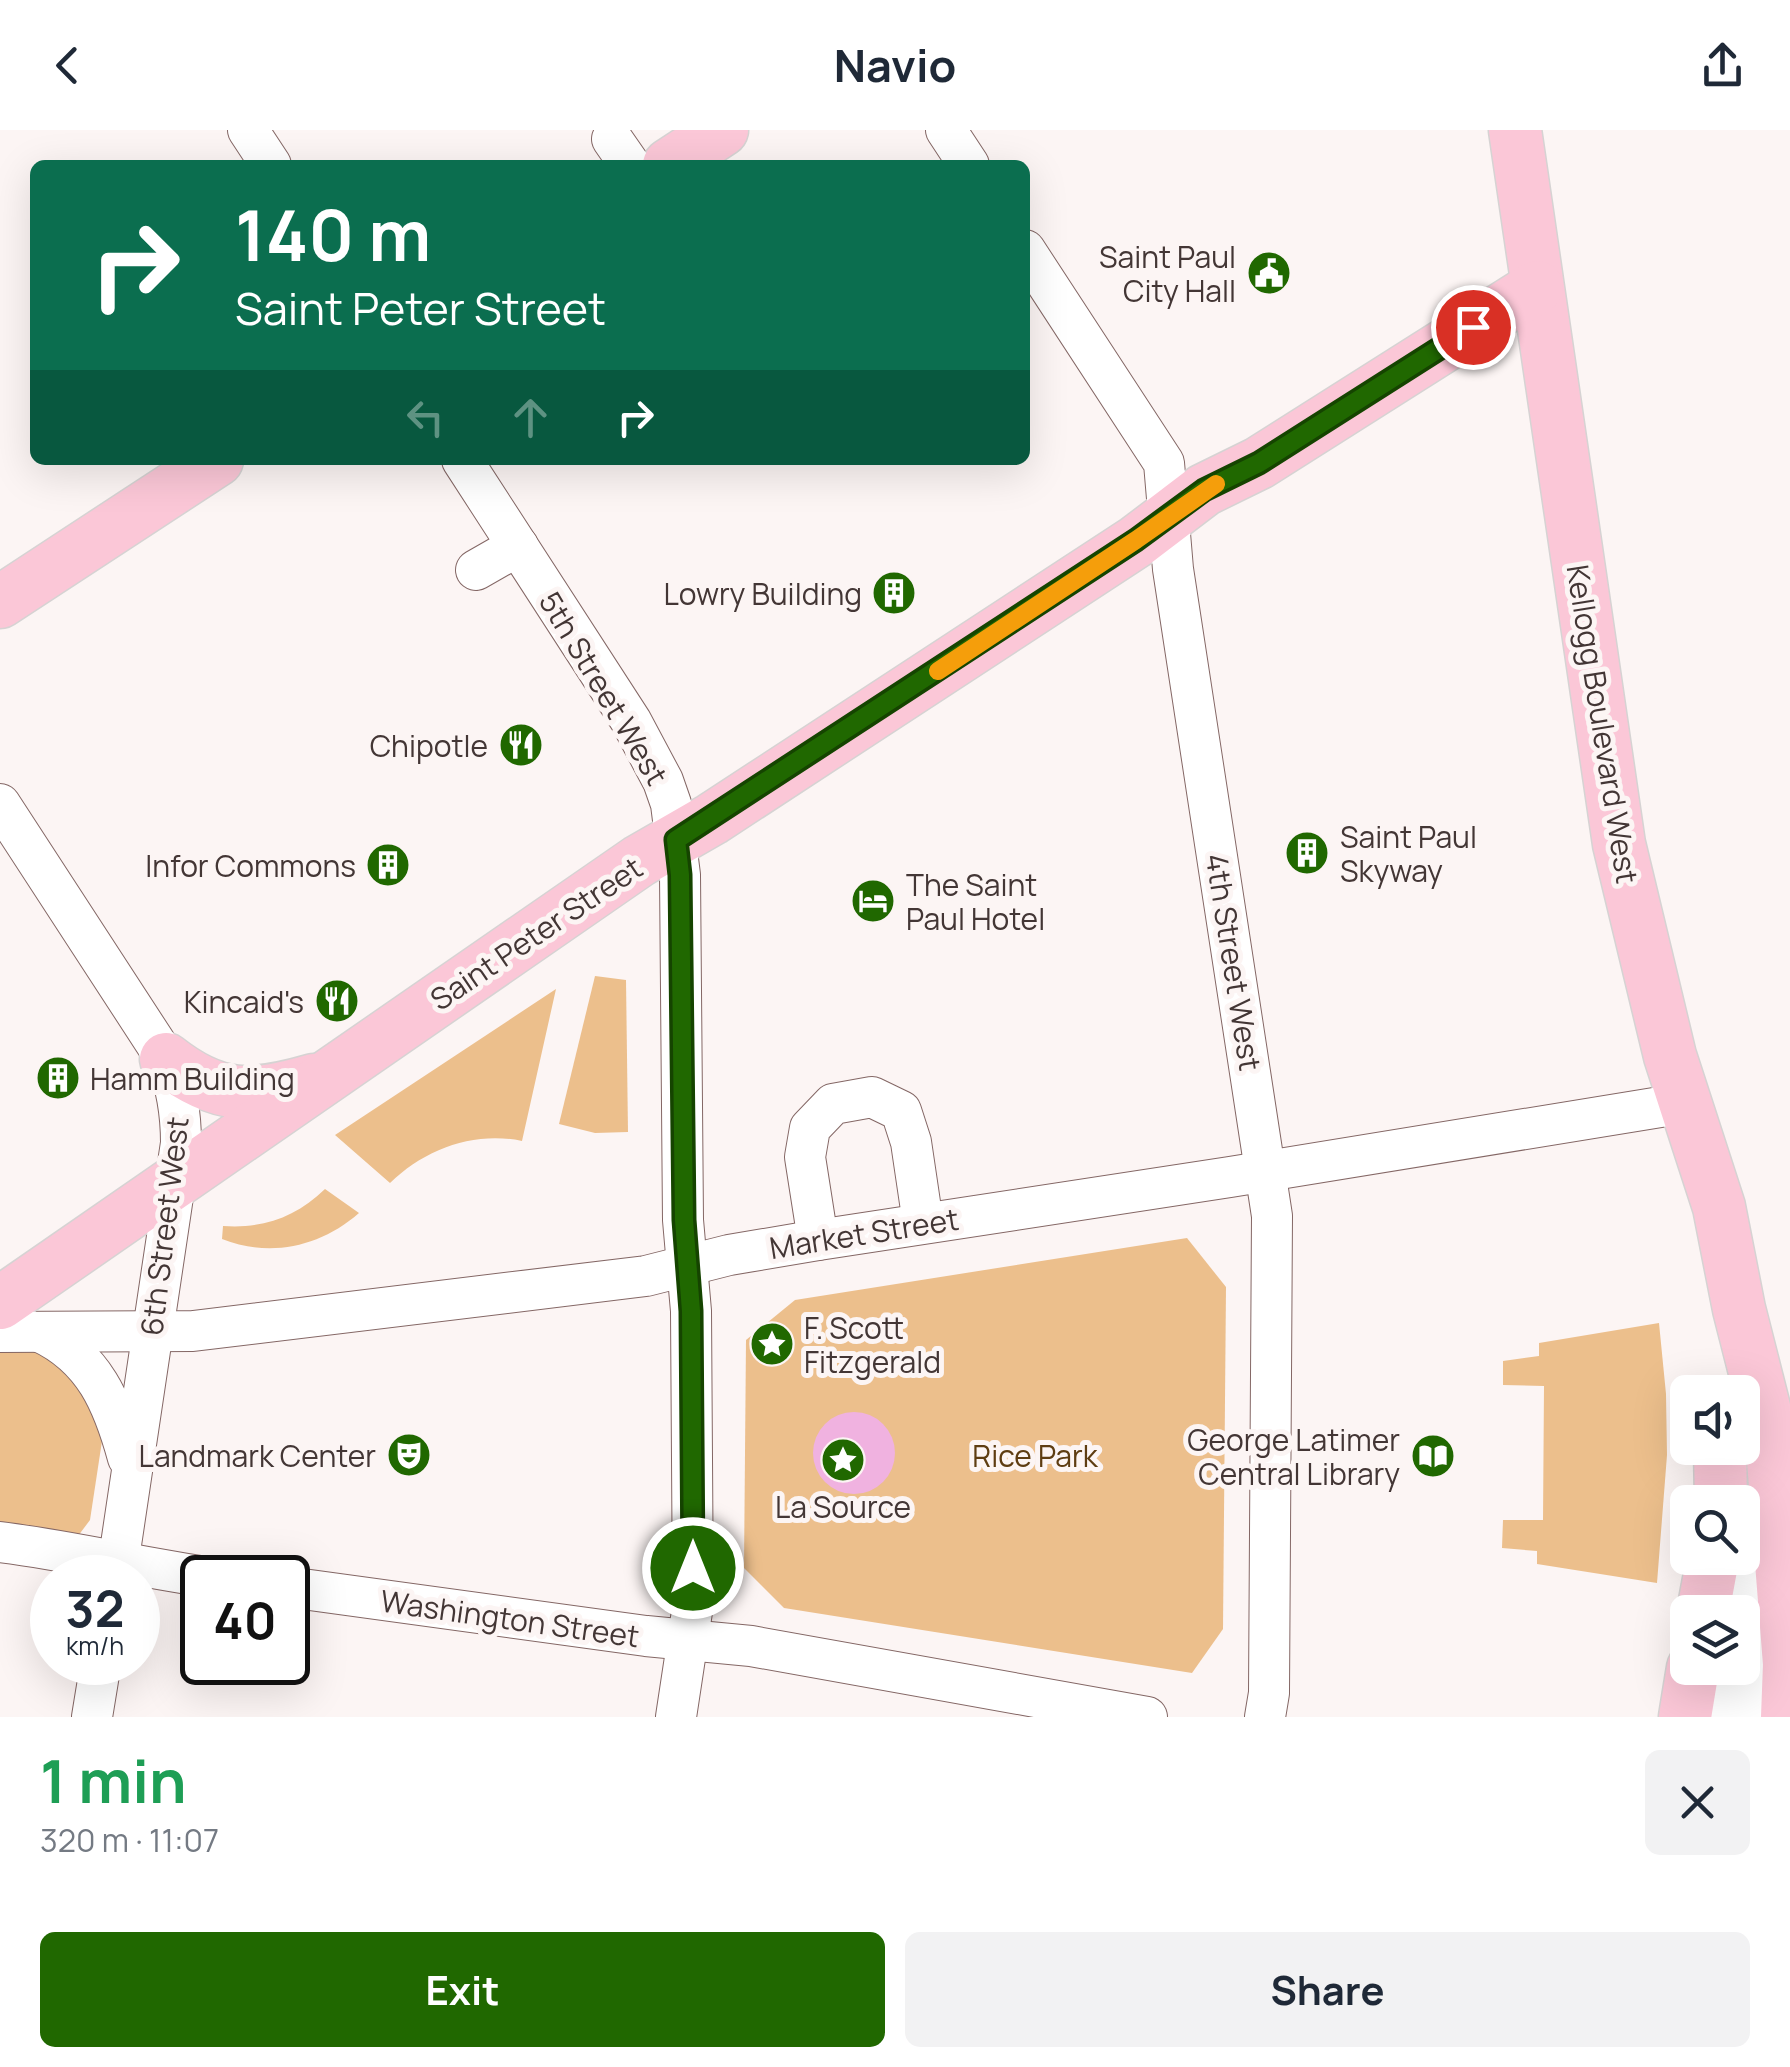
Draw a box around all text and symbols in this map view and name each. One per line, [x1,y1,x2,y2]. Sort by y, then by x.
text: Navio [834,34,956,96]
icon: back [40,38,95,93]
icon: share [1695,38,1750,93]
text: 140 m [235,186,431,282]
icon: right [70,200,200,330]
place label: Saint Paul City Hall [1099,236,1236,311]
public building icon: Saint Paul City Hall [1246,250,1292,296]
text: Saint Peter Street [235,277,606,339]
pin [1431,285,1516,370]
icon: arrive [1446,300,1501,355]
icon: left [398,390,453,445]
icon: ahead [503,390,558,445]
icon: right [608,390,663,445]
street label: Kellogg Boulevard West [1558,562,1648,886]
building icon: Lowry Building [871,570,917,616]
place label: Lowry Building [663,573,862,614]
street label: 5th Street West [530,584,678,792]
restaurant icon: Chipotle [498,722,544,768]
place label: Chipotle [370,725,488,766]
place label: Saint Paul Skyway [1340,816,1477,891]
building icon: Saint Paul Skyway [1284,830,1330,876]
building icon: Infor Commons [365,842,411,888]
place label: Infor Commons [145,845,356,886]
street label: Saint Peter Street [422,847,650,1019]
street label: 4th Street West [1197,851,1271,1073]
place label: The Saint Paul Hotel [906,864,1045,939]
hotel icon: The Saint Paul Hotel [850,878,896,924]
restaurant icon: Kincaid's [314,978,360,1024]
place label: Kincaid's [184,981,304,1022]
building icon: Hamm Building [35,1055,81,1101]
place label: Hamm Building [90,1058,295,1099]
street label: 6th Street West [130,1114,198,1338]
street label: Market Street [766,1198,962,1268]
place label: F. Scott Fitzgerald [804,1307,941,1382]
place icon: F. Scott Fitzgerald [749,1321,795,1367]
map controls [1670,1375,1760,1685]
button: sound [1670,1375,1760,1465]
place label: George Latimer Central Library [1187,1419,1400,1494]
theatre icon: Landmark Center [386,1432,432,1478]
library icon: George Latimer Central Library [1410,1433,1456,1479]
place label: Landmark Center [139,1435,376,1476]
park label: Rice Park [972,1435,1099,1476]
place icon: La Source [820,1437,866,1483]
button: search [1670,1485,1760,1575]
place label: La Source [775,1486,911,1527]
position arrow [641,1516,745,1620]
speed limit sign: 40 [180,1555,310,1685]
text: 32 [66,1574,124,1642]
street label: Washington Street [378,1580,642,1656]
button: layers [1670,1595,1760,1685]
text: km/h [66,1628,124,1663]
text: 1 min [40,1739,187,1821]
button: close [1645,1750,1750,1855]
text: 320 m · 11:07 [40,1818,219,1862]
button: Exit [40,1932,885,2047]
button: Share [905,1932,1750,2047]

